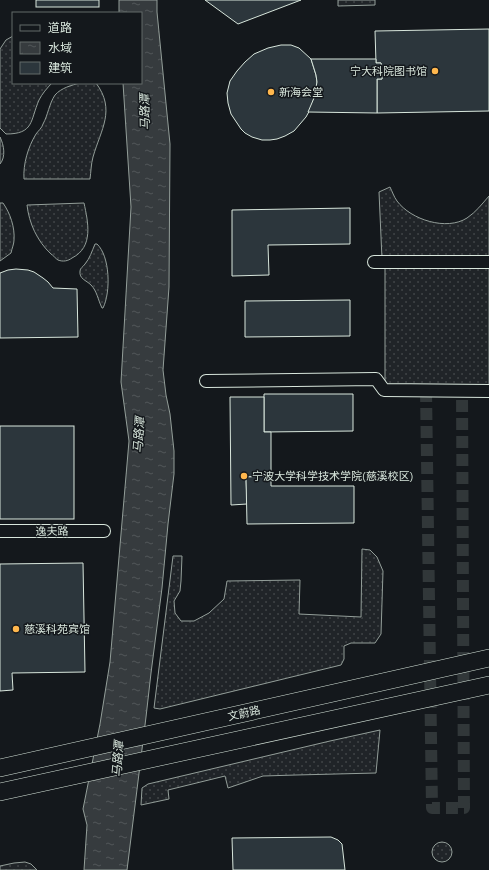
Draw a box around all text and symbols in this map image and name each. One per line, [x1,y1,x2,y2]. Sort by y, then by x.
legend [12,12,142,84]
text: 道路 [48,20,72,35]
text: 水域 [48,40,72,55]
text: 建筑 [48,60,72,75]
place label: 宁大科院图书馆 [350,64,427,78]
marker: 宁大科院图书馆 [430,66,440,76]
place label: 新海会堂 [279,85,323,99]
marker: 新海会堂 [266,87,276,97]
water label: 马路潭 [137,92,152,130]
water label: 马路潭 [130,414,147,453]
place label: 宁波大学科学技术学院(慈溪校区) [252,469,413,483]
marker: 宁波大学科学技术学院(慈溪校区) [239,471,249,481]
street label: 逸夫路 [35,524,69,538]
place label: 慈溪科苑宾馆 [24,622,90,636]
marker: 慈溪科苑宾馆 [11,624,21,634]
street label: 文蔚路 [226,702,262,724]
water label: 马路潭 [109,738,126,777]

